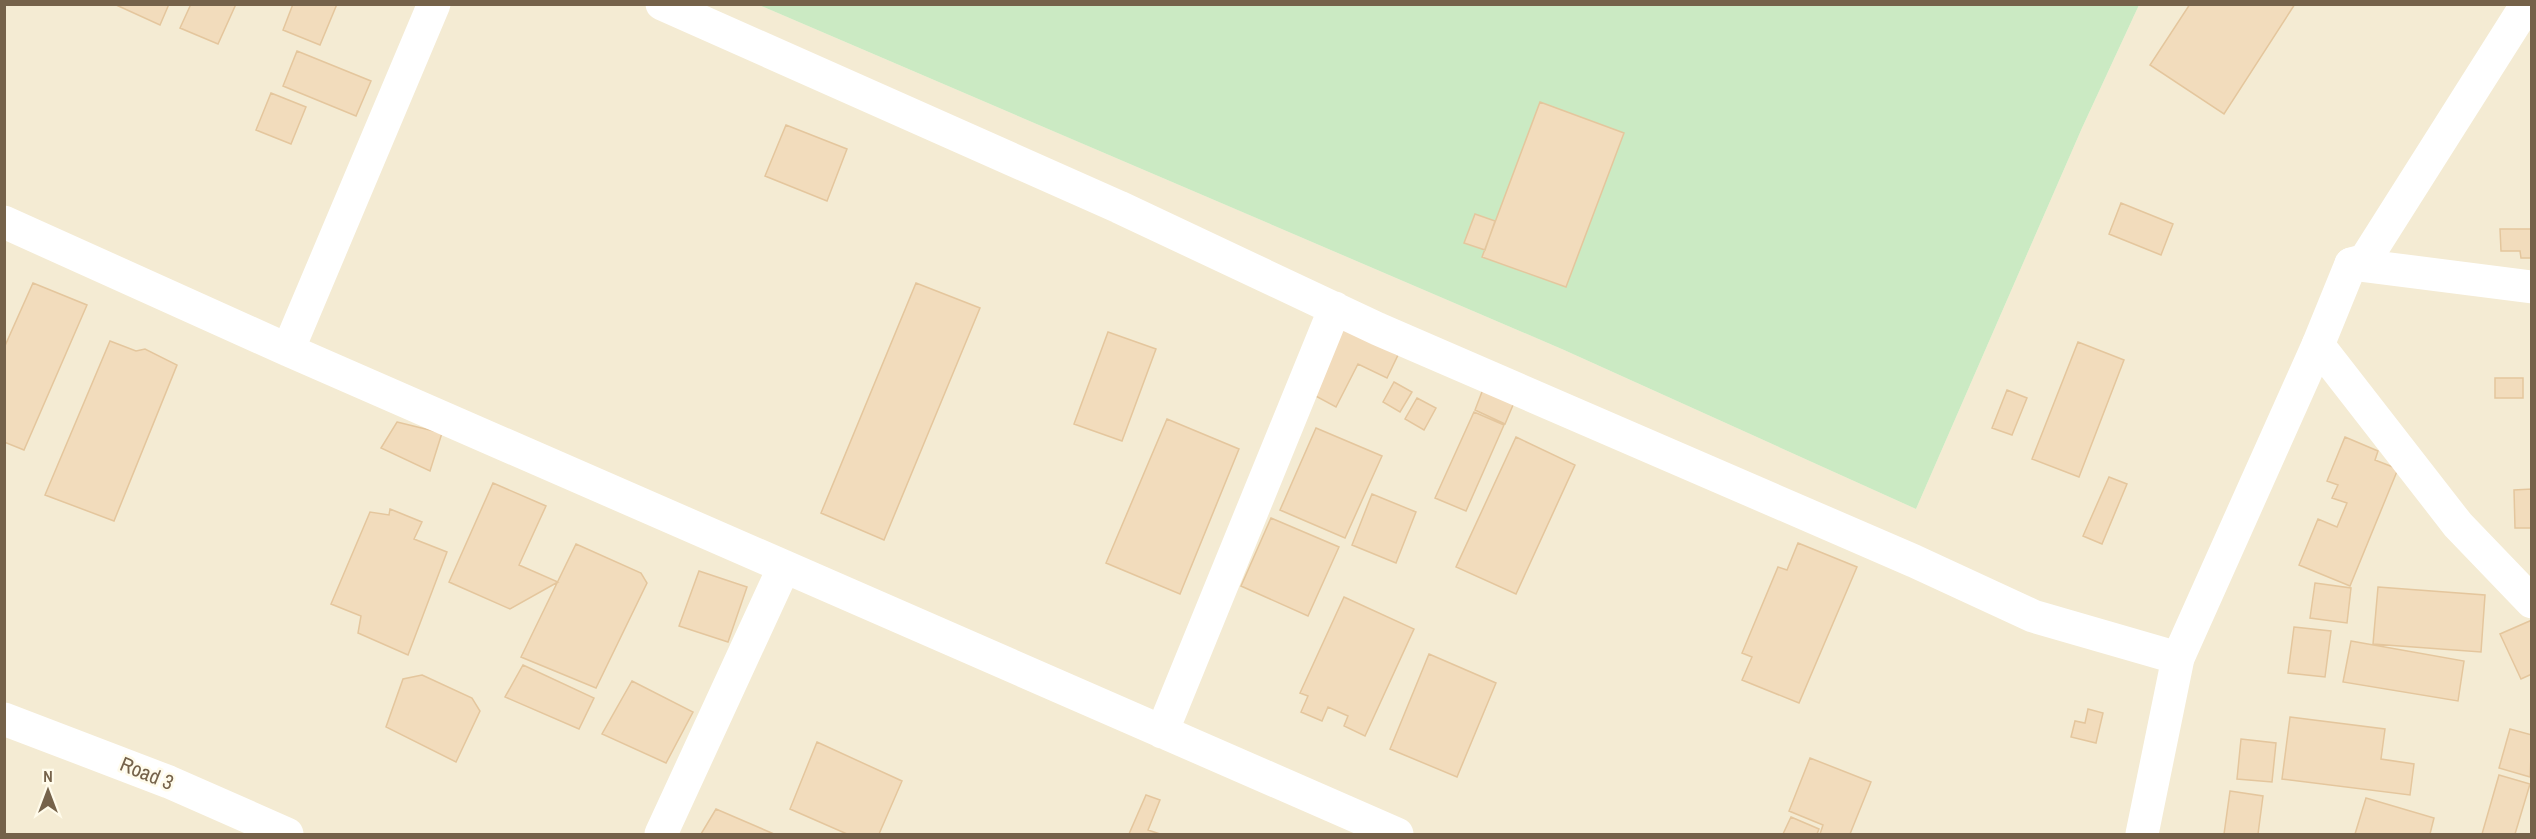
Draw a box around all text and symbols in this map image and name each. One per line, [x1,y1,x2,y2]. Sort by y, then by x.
street label: Road 3 [116,749,178,797]
north arrow [18,761,78,821]
text: N [43,765,53,787]

